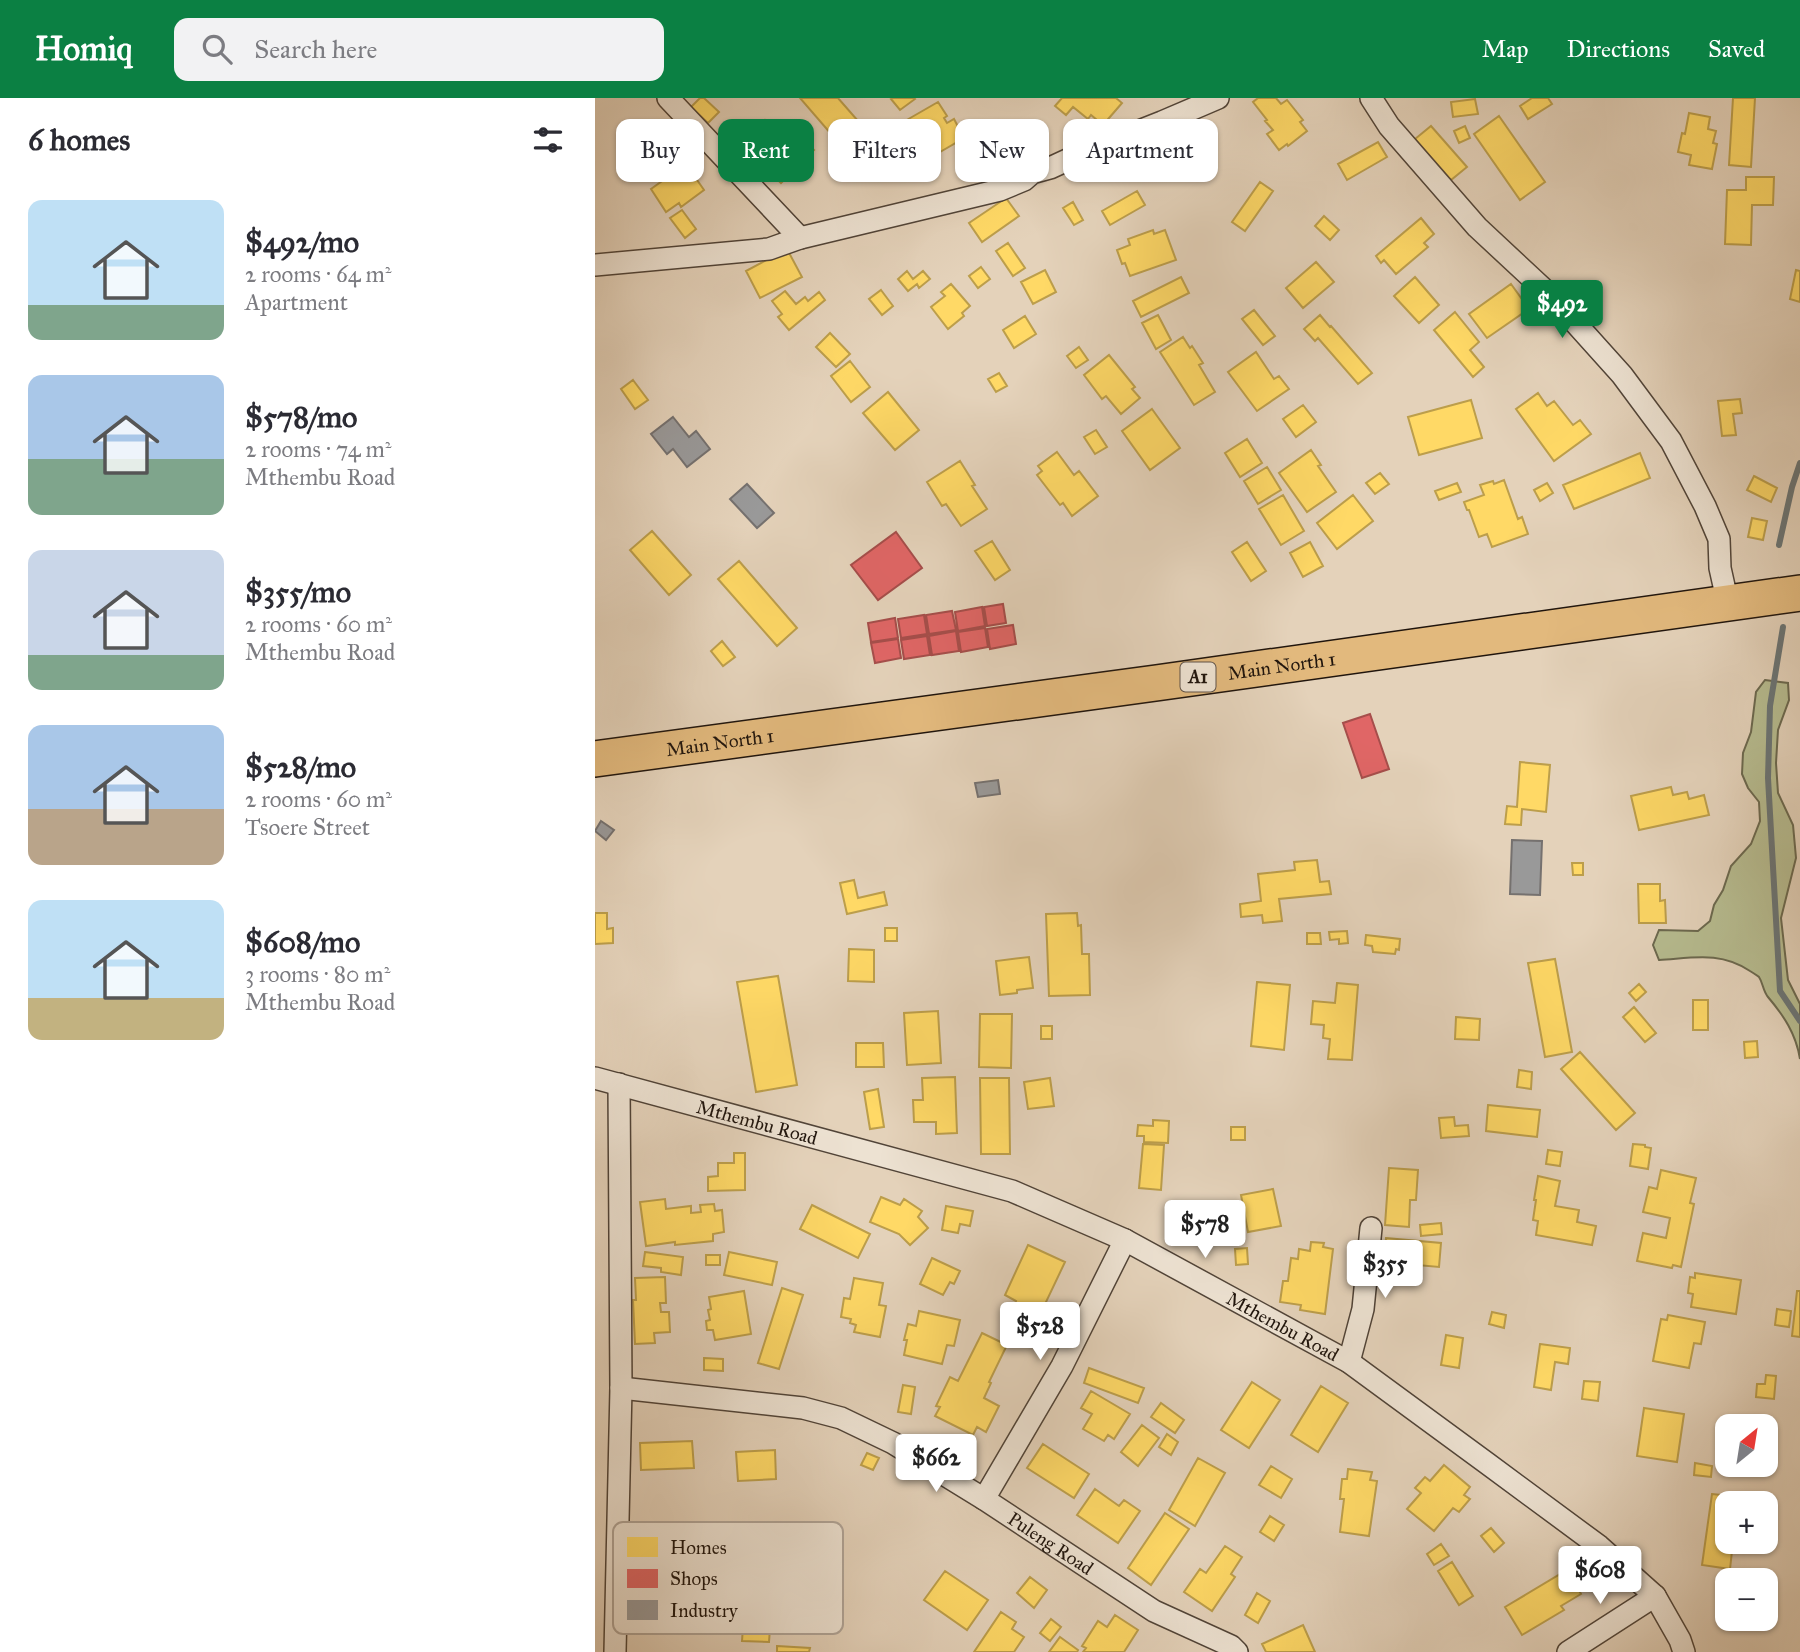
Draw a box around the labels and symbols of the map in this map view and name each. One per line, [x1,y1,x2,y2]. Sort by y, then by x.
pin: $492 [1521,280,1603,340]
street label: Main North 1 [1226,647,1337,684]
road number: A1 [1181,662,1215,692]
street label: Main North 1 [664,723,775,761]
street label: Mthembu Road [694,1095,821,1149]
pin: $578 [1164,1200,1246,1260]
pin: $355 [1344,1240,1426,1300]
street label: Mthembu Road [1223,1286,1343,1366]
pin: $528 [999,1302,1081,1362]
north arrow [1715,1414,1778,1477]
pin: $662 [895,1434,977,1494]
street label: Puleng Road [1004,1507,1098,1580]
legend [613,1522,843,1634]
text: Homes [670,1536,727,1559]
pin: $608 [1559,1546,1641,1606]
text: Shops [670,1567,718,1590]
text: Industry [670,1599,739,1622]

